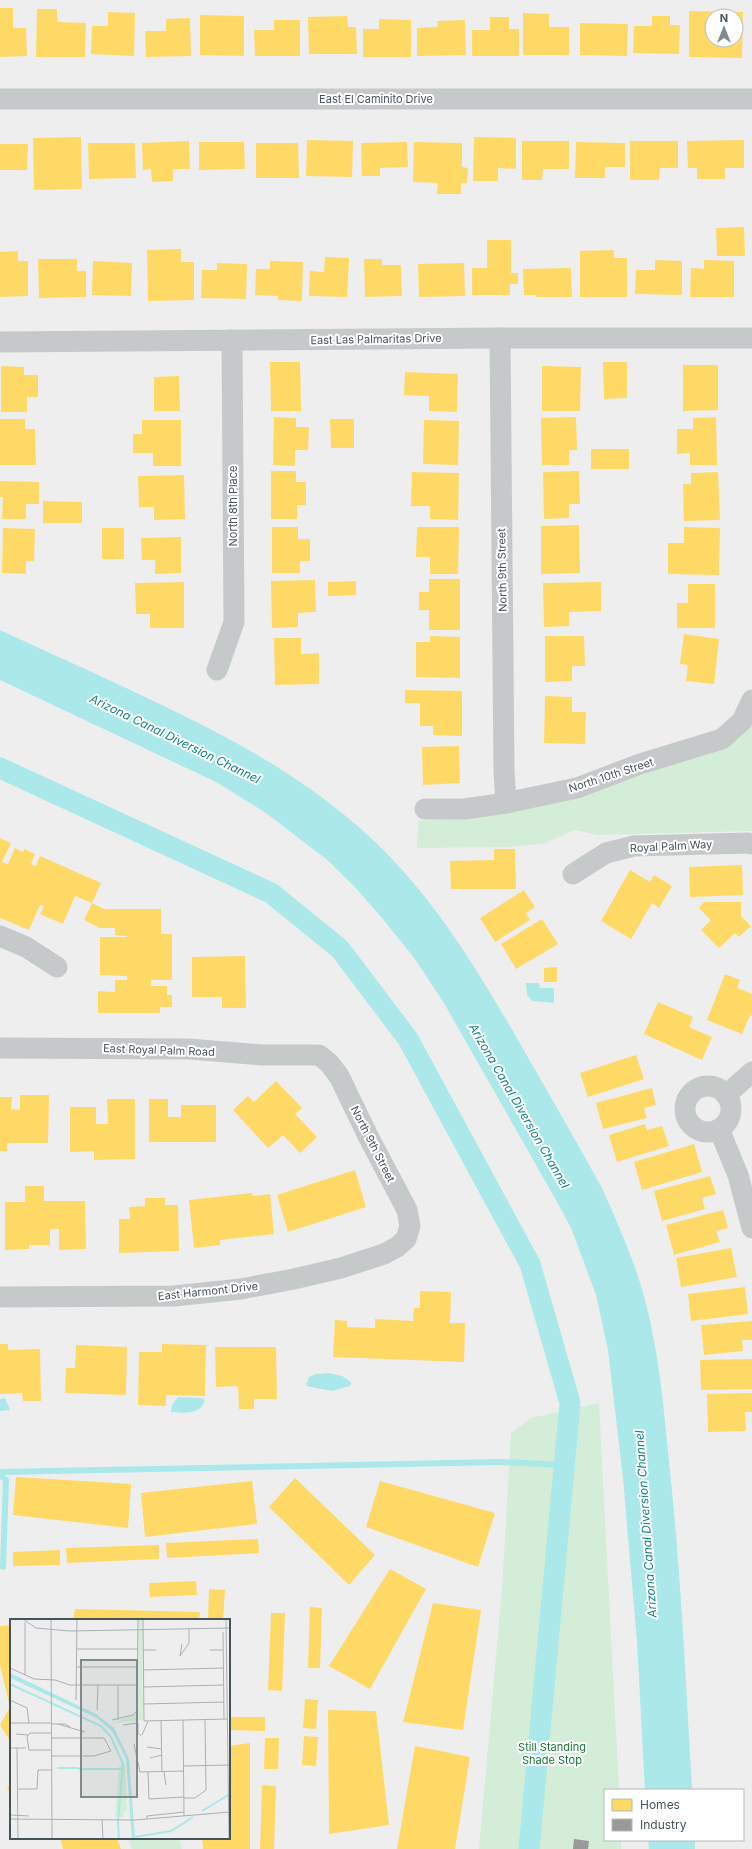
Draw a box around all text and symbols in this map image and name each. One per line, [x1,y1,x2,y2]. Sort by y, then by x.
north arrow [704,8,744,48]
text: N [720,11,728,25]
street label: East El Caminito Drive [319,92,433,106]
street label: East Las Palmaritas Drive [310,331,442,347]
street label: North 8th Place [226,466,240,546]
street label: North 9th Street [494,528,510,612]
water label: Arizona Canal Diversion Channel [87,690,263,787]
street label: North 10th Street [567,755,655,795]
street label: Royal Palm Way [629,837,713,855]
water label: Arizona Canal Diversion Channel [465,1020,573,1191]
street label: East Royal Palm Road [103,1041,215,1059]
street label: North 9th Street [348,1104,398,1185]
street label: East Harmont Drive [157,1279,259,1303]
water label: Arizona Canal Diversion Channel [631,1430,660,1619]
inset map [10,1619,230,1839]
park label: Still Standing Shade Stop [518,1740,586,1767]
legend [604,1789,744,1841]
text: Homes [640,1797,680,1812]
text: Industry [640,1817,687,1832]

